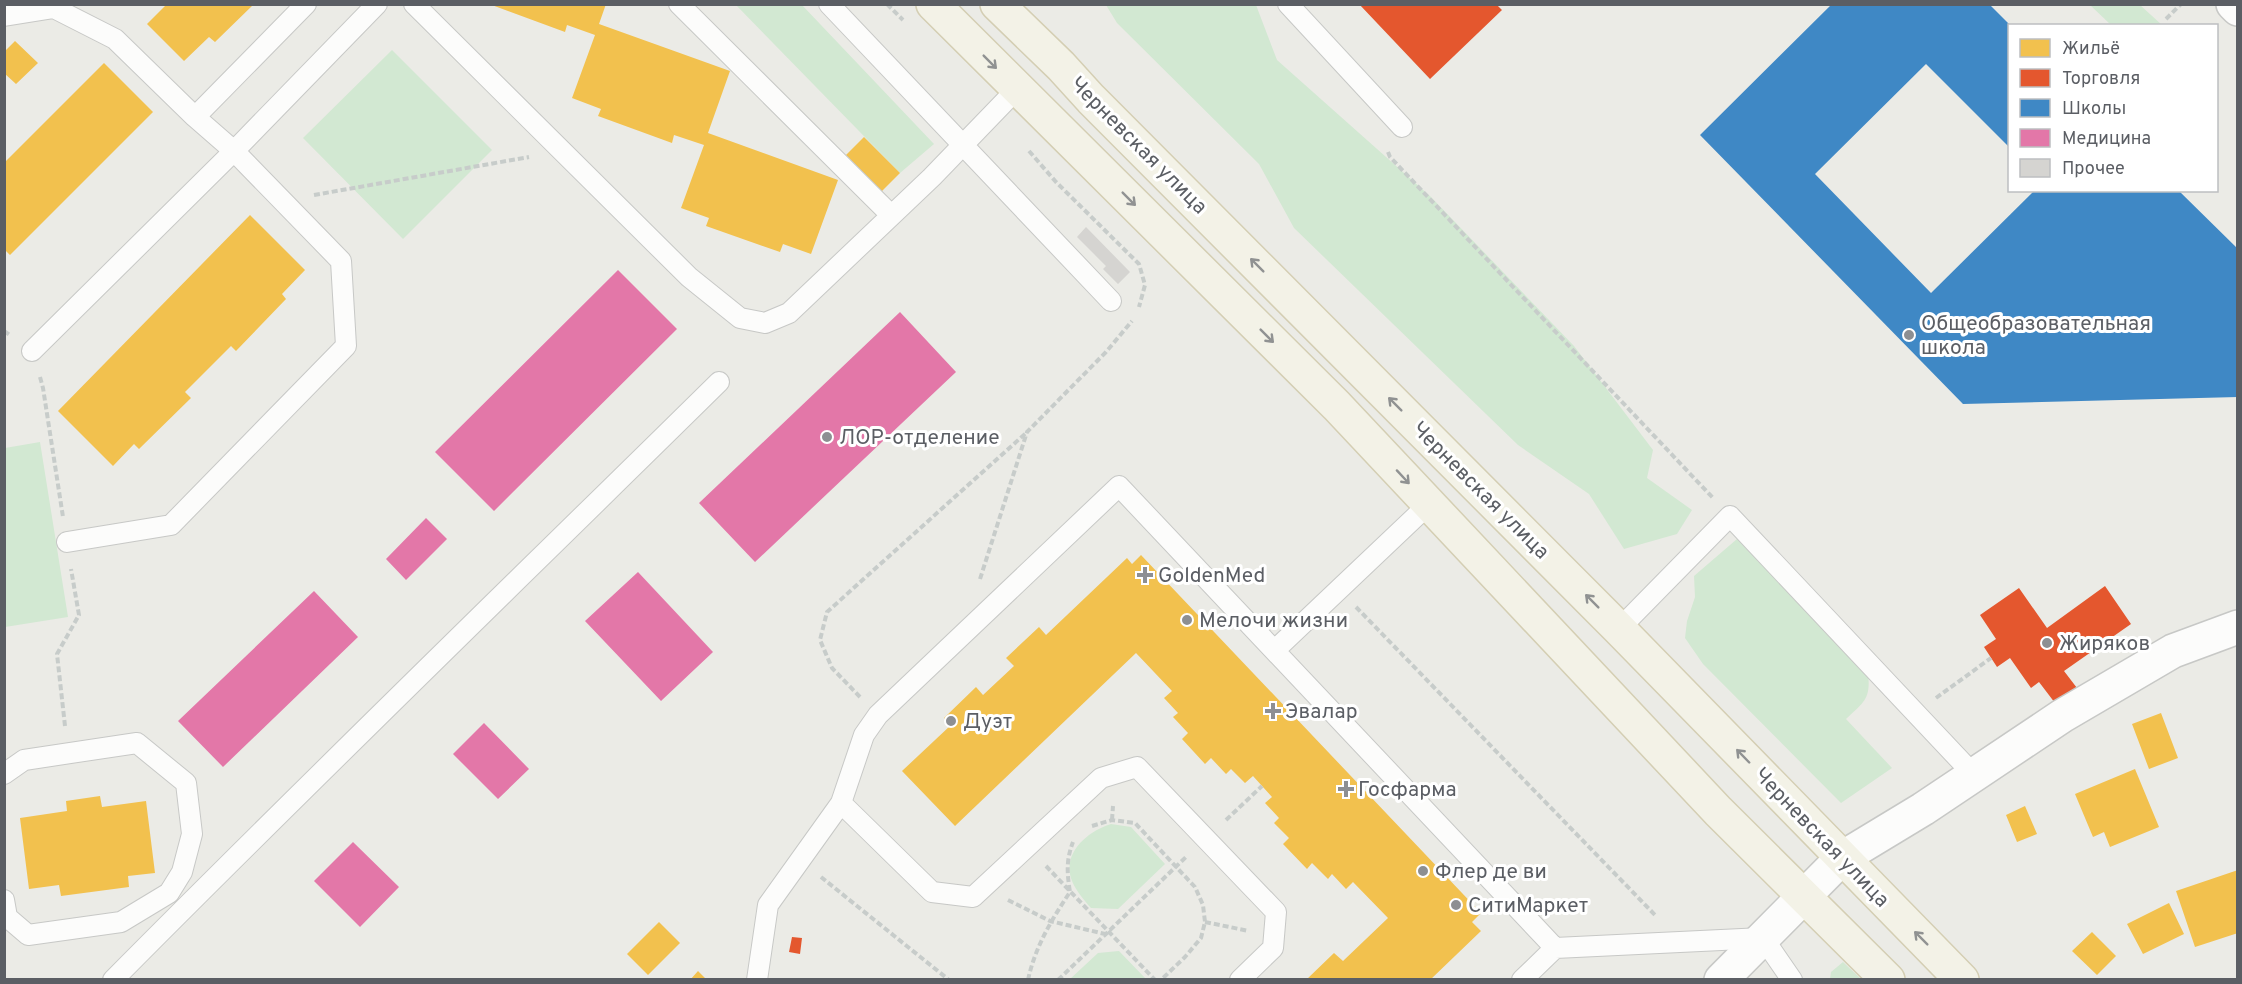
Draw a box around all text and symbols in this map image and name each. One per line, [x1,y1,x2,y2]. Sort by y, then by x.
legend [2008,24,2218,192]
text: Жильё [2062,38,2120,61]
one-way arrow [983,55,998,69]
text: Торговля [2062,68,2140,91]
street label: Черневская улица [1063,71,1213,221]
text: Школы [2062,98,2126,121]
text: Медицина [2062,128,2151,151]
text: Прочее [2062,158,2125,181]
one-way arrow [1122,191,1137,206]
one-way arrow [1250,258,1265,273]
place label: Общеобразовательная школа [1921,311,2151,362]
marker: Общеобразовательная школа [1902,328,1916,342]
one-way arrow [1260,329,1275,344]
one-way arrow [1388,396,1402,411]
street label: Черневская улица [1405,416,1555,566]
place label: ЛОР-отделение [839,425,999,452]
marker: ЛОР-отделение [820,430,834,444]
one-way arrow [1396,469,1410,484]
place label: GoldenMed [1158,563,1265,590]
marker: GoldenMed [1136,566,1154,584]
one-way arrow [1585,594,1599,609]
place label: Мелочи жизни [1199,608,1348,635]
marker: Мелочи жизни [1180,613,1194,627]
place label: Жиряков [2059,631,2150,658]
marker: Жиряков [2040,636,2054,650]
place label: Эвалар [1285,699,1358,726]
marker: Эвалар [1266,704,1280,718]
place label: Дуэт [963,709,1012,736]
marker: Дуэт [944,714,958,728]
one-way arrow [1735,748,1750,763]
street label: Черневская улица [1747,762,1895,914]
place label: Госфарма [1358,777,1457,804]
marker: Госфарма [1339,782,1353,796]
place label: Флер де ви [1435,859,1547,886]
marker: Флер де ви [1416,864,1430,878]
place label: СитиМаркет [1468,893,1588,920]
marker: СитиМаркет [1449,898,1463,912]
one-way arrow [1913,930,1928,945]

